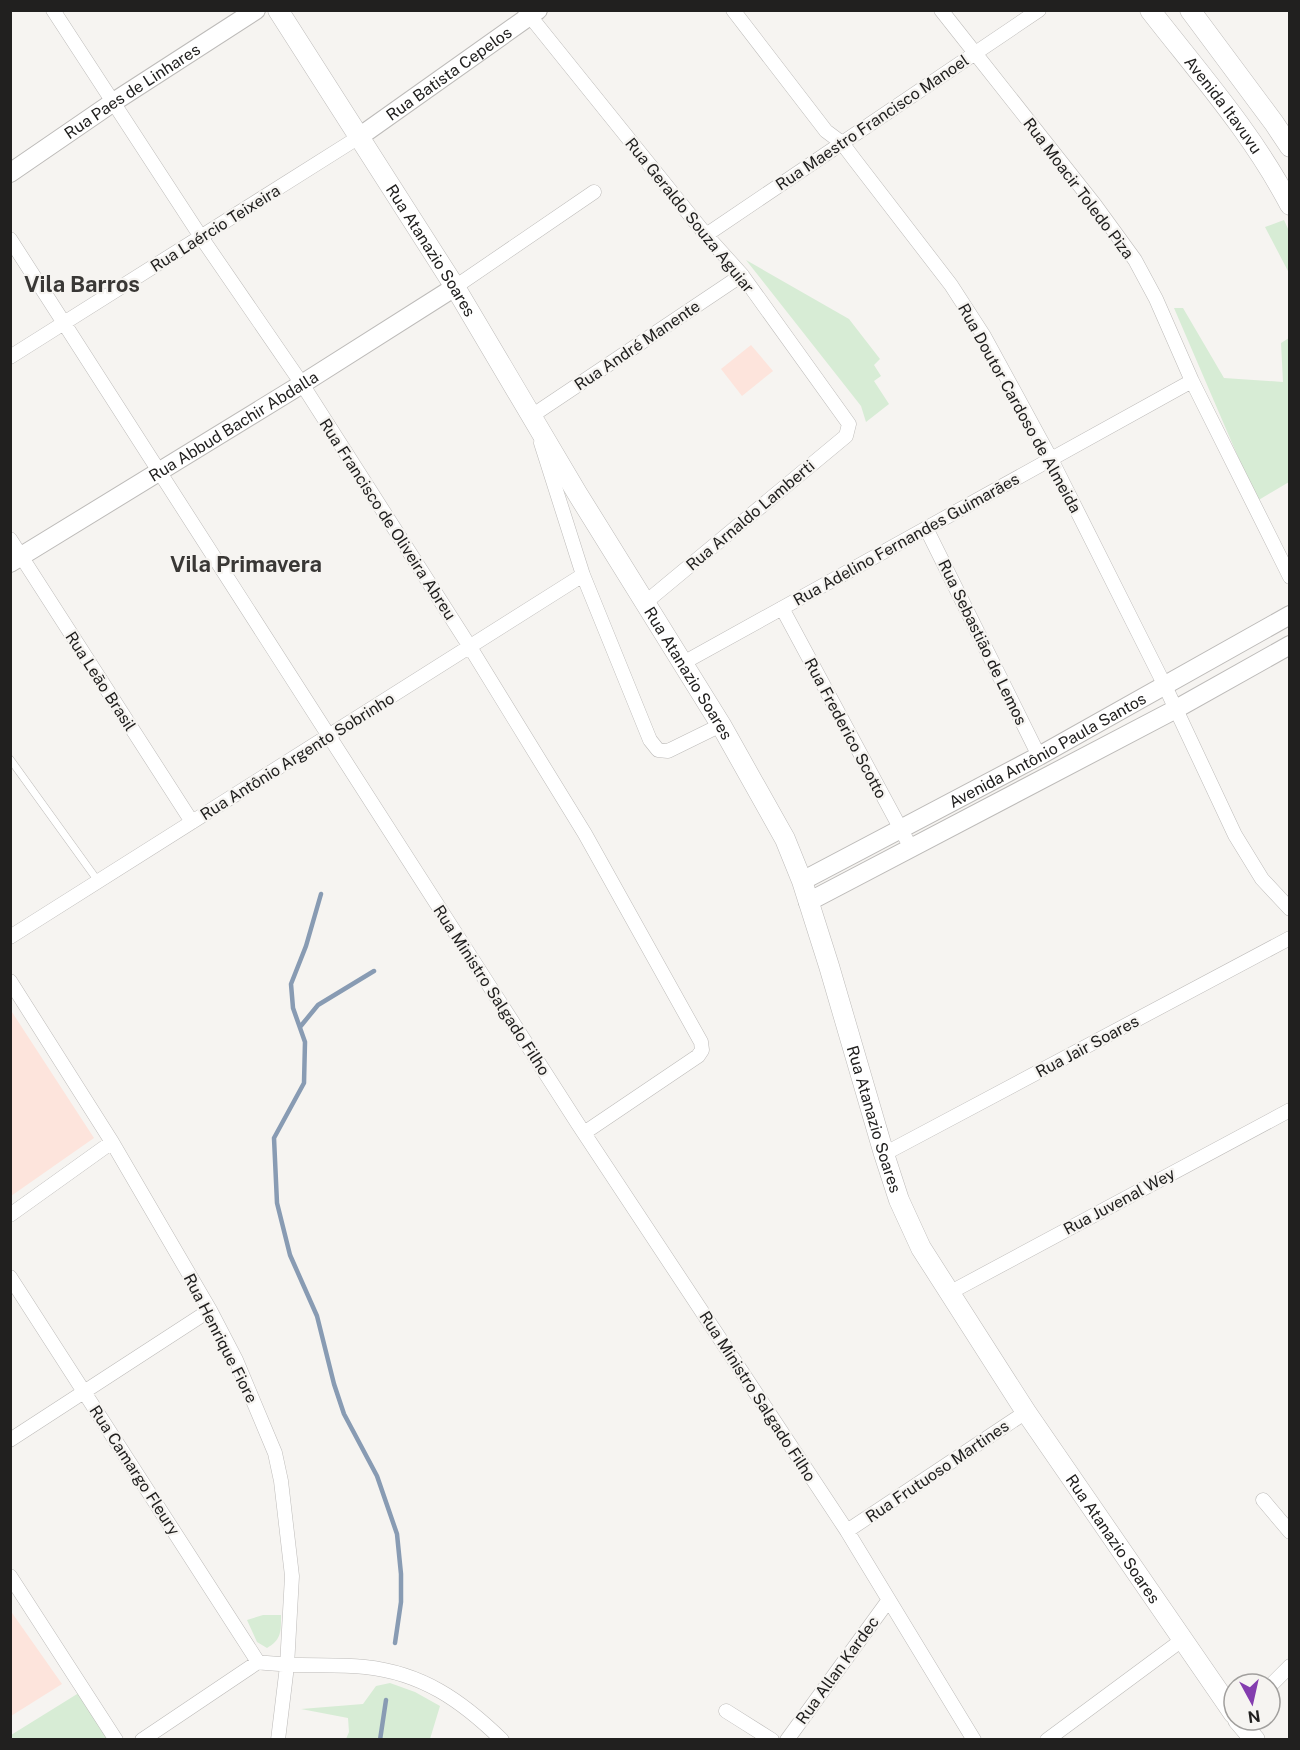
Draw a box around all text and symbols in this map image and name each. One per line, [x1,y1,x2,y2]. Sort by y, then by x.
street label: Rua Batista Cepelos [383,23,515,125]
street label: Rua Paes de Linhares [61,40,204,143]
street label: Rua Maestro Francisco Manoel [772,51,972,194]
street label: Avenida Itavuvu [1180,53,1266,157]
street label: Rua Moacir Toledo Piza [1019,114,1138,262]
street label: Rua Geraldo Souza Aguiar [621,134,758,297]
street label: Rua Laércio Teixeira [147,181,284,276]
street label: Rua Atanazio Soares [382,181,479,320]
district label: Vila Barros [24,271,140,297]
street label: Rua André Manente [571,296,704,394]
street label: Rua Doutor Cardoso de Almeida [954,300,1085,516]
street label: Rua Abbud Bachir Abdalla [145,367,322,486]
street label: Rua Francisco de Oliveira Abreu [315,415,460,623]
street label: Rua Arnaldo Lamberti [682,456,818,575]
street label: Rua Adelino Fernandes Guimarães [790,469,1023,610]
district label: Vila Primavera [170,551,322,577]
street label: Rua Sebastião de Lemos [934,556,1031,728]
street label: Rua Atanazio Soares [640,603,736,743]
street label: Rua Leão Brasil [61,628,140,735]
street label: Rua Frederico Scotto [800,655,891,802]
street label: Rua Antônio Argento Sobrinho [197,689,398,824]
street label: Avenida Antônio Paula Santos [946,689,1149,812]
street label: Rua Ministro Salgado Filho [429,902,554,1079]
street label: Rua Jair Soares [1033,1011,1142,1082]
street label: Rua Atanazio Soares [843,1043,905,1195]
street label: Rua Juvenal Wey [1060,1164,1179,1239]
street label: Rua Henrique Fiore [180,1270,261,1406]
street label: Rua Ministro Salgado Filho [695,1308,820,1485]
street label: Rua Camargo Fleury [85,1402,184,1539]
street label: Rua Frutuoso Martines [862,1416,1013,1526]
street label: Rua Atanazio Soares [1062,1471,1164,1607]
street label: Rua Allan Kardec [792,1613,883,1728]
north arrow [1222,1672,1282,1732]
text: N [1246,1706,1262,1727]

